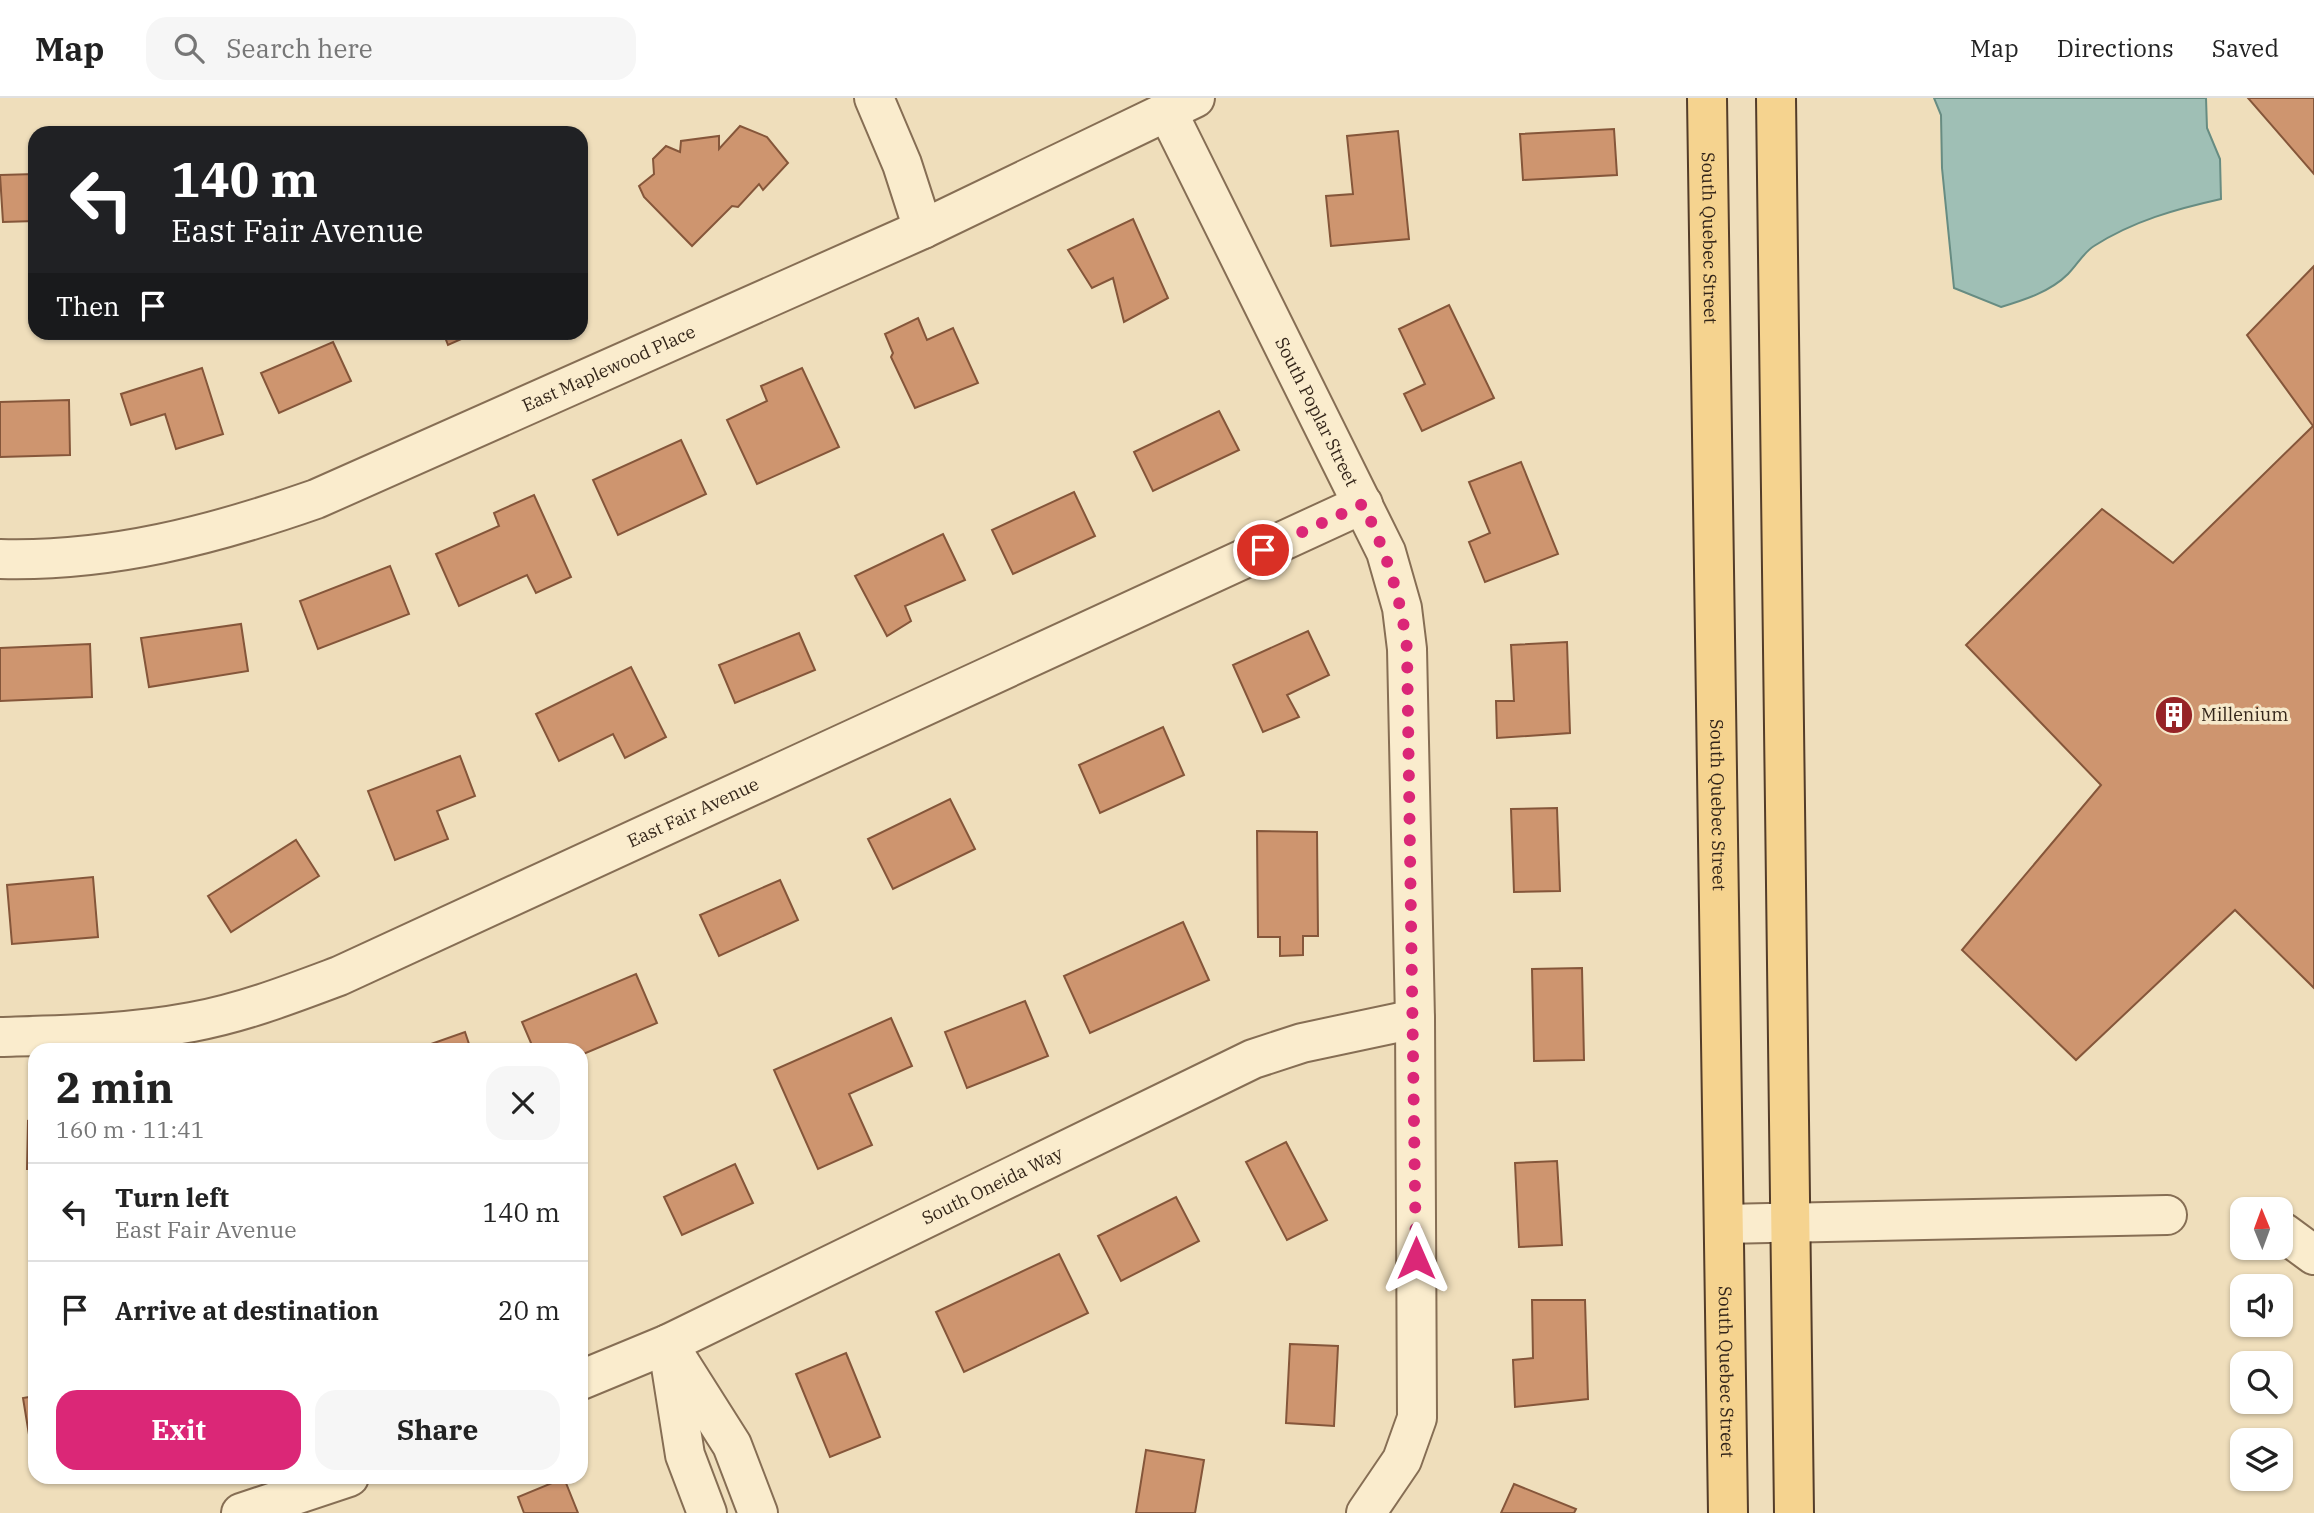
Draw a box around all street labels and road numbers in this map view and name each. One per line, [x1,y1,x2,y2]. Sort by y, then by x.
street label: South Quebec Street [1697,152,1722,324]
street label: East Maplewood Place [518,320,699,417]
street label: South Poplar Street [1270,333,1364,490]
street label: South Quebec Street [1705,719,1731,891]
street label: East Fair Avenue [624,772,762,852]
street label: South Oneida Way [918,1141,1067,1230]
street label: South Quebec Street [1714,1286,1739,1458]

